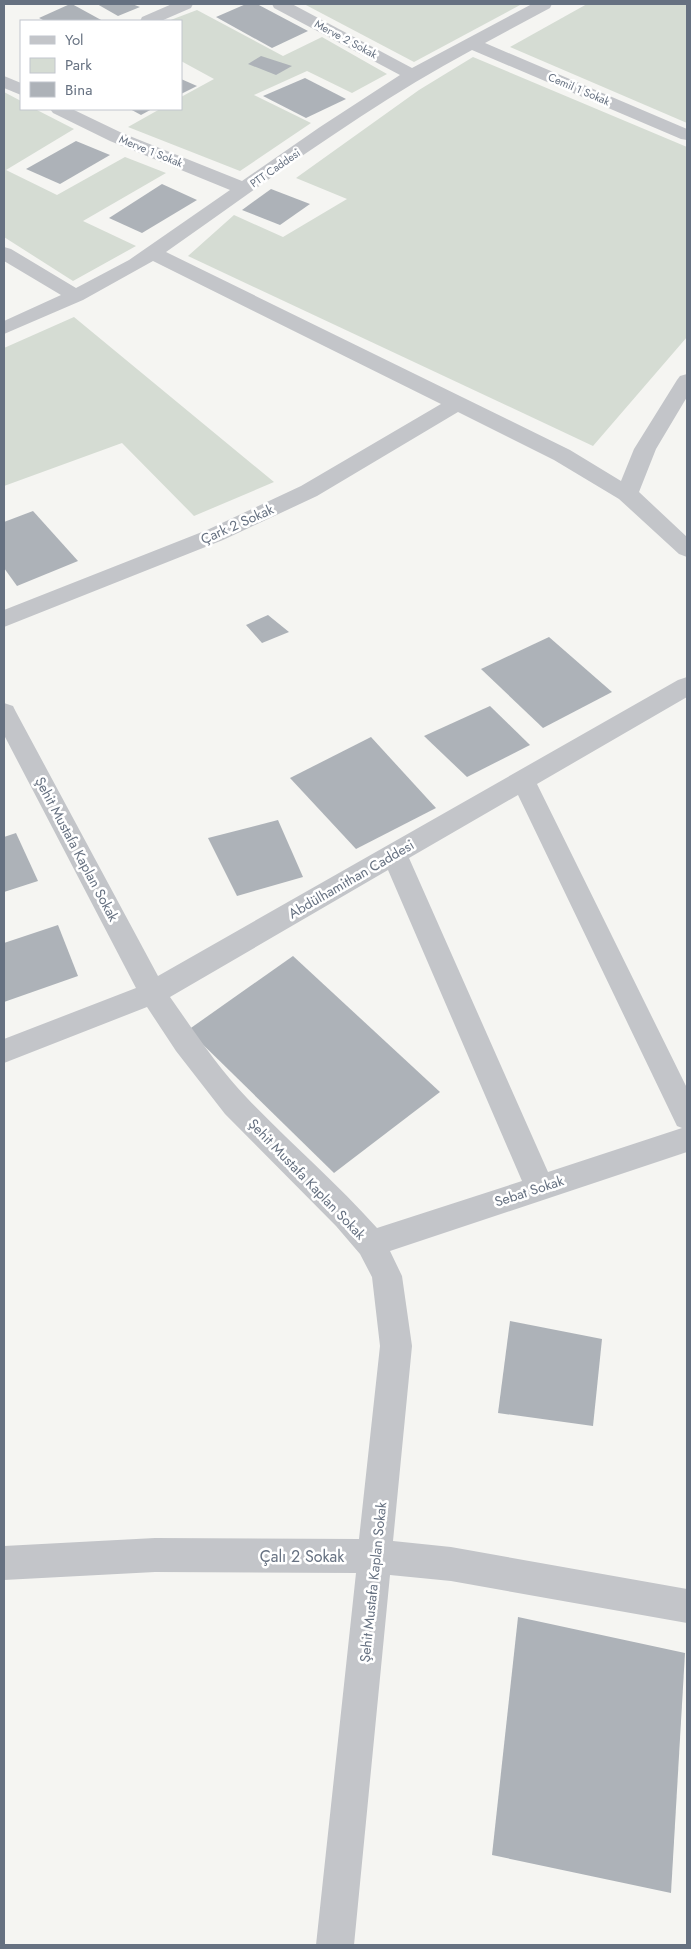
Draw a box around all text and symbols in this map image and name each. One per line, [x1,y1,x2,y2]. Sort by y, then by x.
street label: Merve 2 Sokak [312,16,380,62]
legend [20,20,182,110]
text: Yol [65,29,84,51]
text: Park [65,54,92,76]
street label: Cemil 1 Sokak [546,69,613,109]
text: Bina [65,79,92,101]
street label: Merve 1 Sokak [117,131,185,171]
street label: PTT Caddesi [247,145,303,191]
street label: Çark 2 Sokak [197,499,277,549]
street label: Şehit Mustafa Kaplan Sokak [30,773,124,926]
street label: Abdülhamithan Caddesi [284,835,418,923]
street label: Şehit Mustafa Kaplan Sokak [244,1114,371,1245]
street label: Sebat Sokak [492,1170,567,1212]
street label: Şehit Mustafa Kaplan Sokak [355,1500,391,1663]
street label: Çalı 2 Sokak [260,1545,345,1568]

